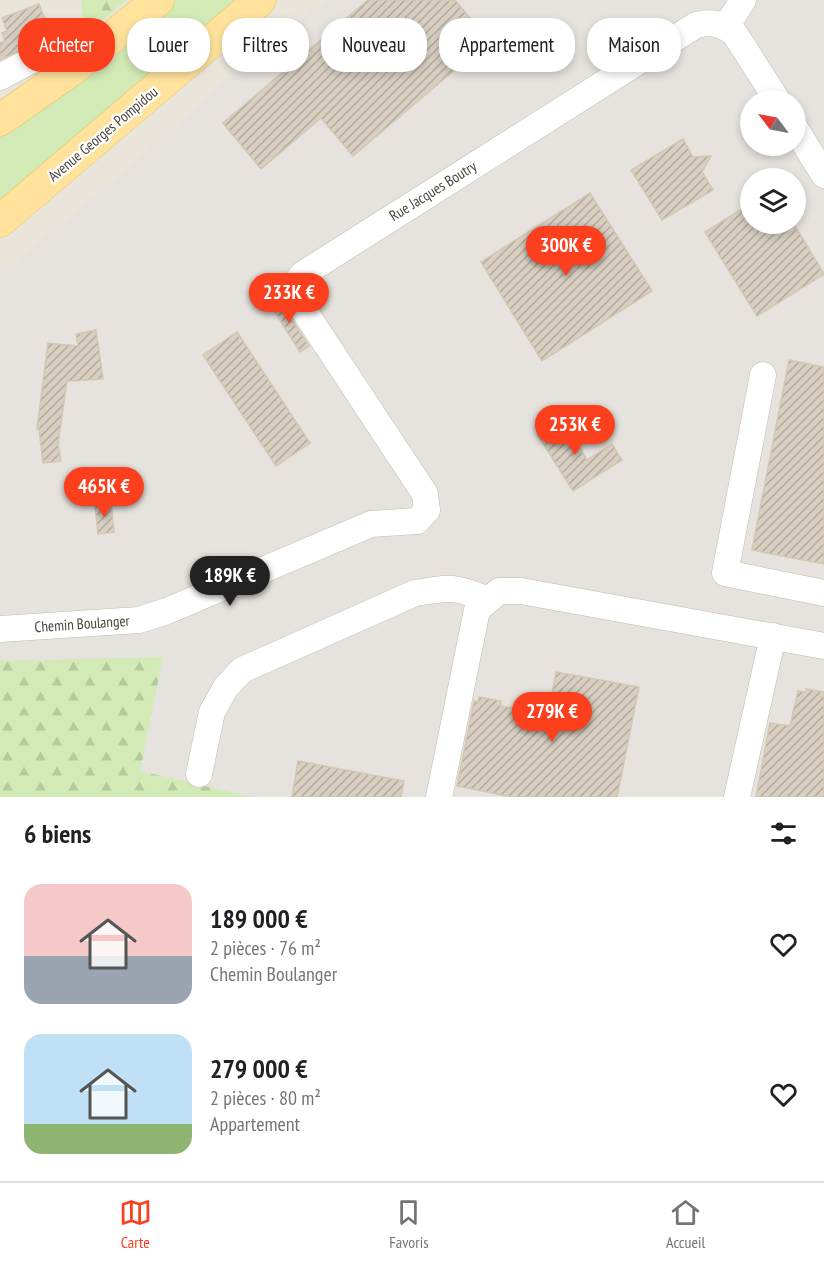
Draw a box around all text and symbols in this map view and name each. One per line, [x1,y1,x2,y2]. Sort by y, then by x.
chip: Acheter [18,18,115,72]
chip: Louer [127,18,210,72]
chip: Filtres [222,18,309,72]
chip: Nouveau [321,18,427,72]
chip: Appartement [439,18,575,72]
chip: Maison [587,18,681,72]
street label: Avenue Georges Pompidou [44,82,162,185]
north arrow [740,90,806,156]
map controls [740,90,806,234]
street label: Rue Jacques Boutry [386,156,480,225]
button: layers [740,168,806,234]
pin: 300K € [517,226,615,277]
text: 300K € [540,232,592,258]
pin: 233K € [240,273,338,324]
text: 233K € [263,279,315,305]
pin: 253K € [526,405,624,456]
text: 253K € [549,411,601,437]
pin: 465K € [55,467,153,518]
text: 465K € [78,473,130,499]
pin: 189K € [181,556,279,607]
text: 189K € [204,562,256,588]
street label: Chemin Boulanger [34,611,131,636]
pin: 279K € [503,692,601,743]
text: 279K € [526,698,578,724]
text: 6 biens [24,817,91,850]
icon: filters [767,817,800,850]
text: 189 000 € [210,902,308,935]
icon: home [72,908,144,980]
icon: heart [767,928,800,961]
text: 2 pièces · 76 m² [210,935,321,961]
text: Chemin Boulanger [210,961,337,987]
text: 279 000 € [210,1052,308,1085]
icon: home [72,1058,144,1130]
icon: heart [767,1078,800,1111]
text: 2 pièces · 80 m² [210,1085,321,1111]
text: Appartement [210,1111,300,1137]
tab: Carte [119,1196,152,1252]
tab: Favoris [389,1196,429,1252]
tab: Accueil [666,1196,705,1252]

